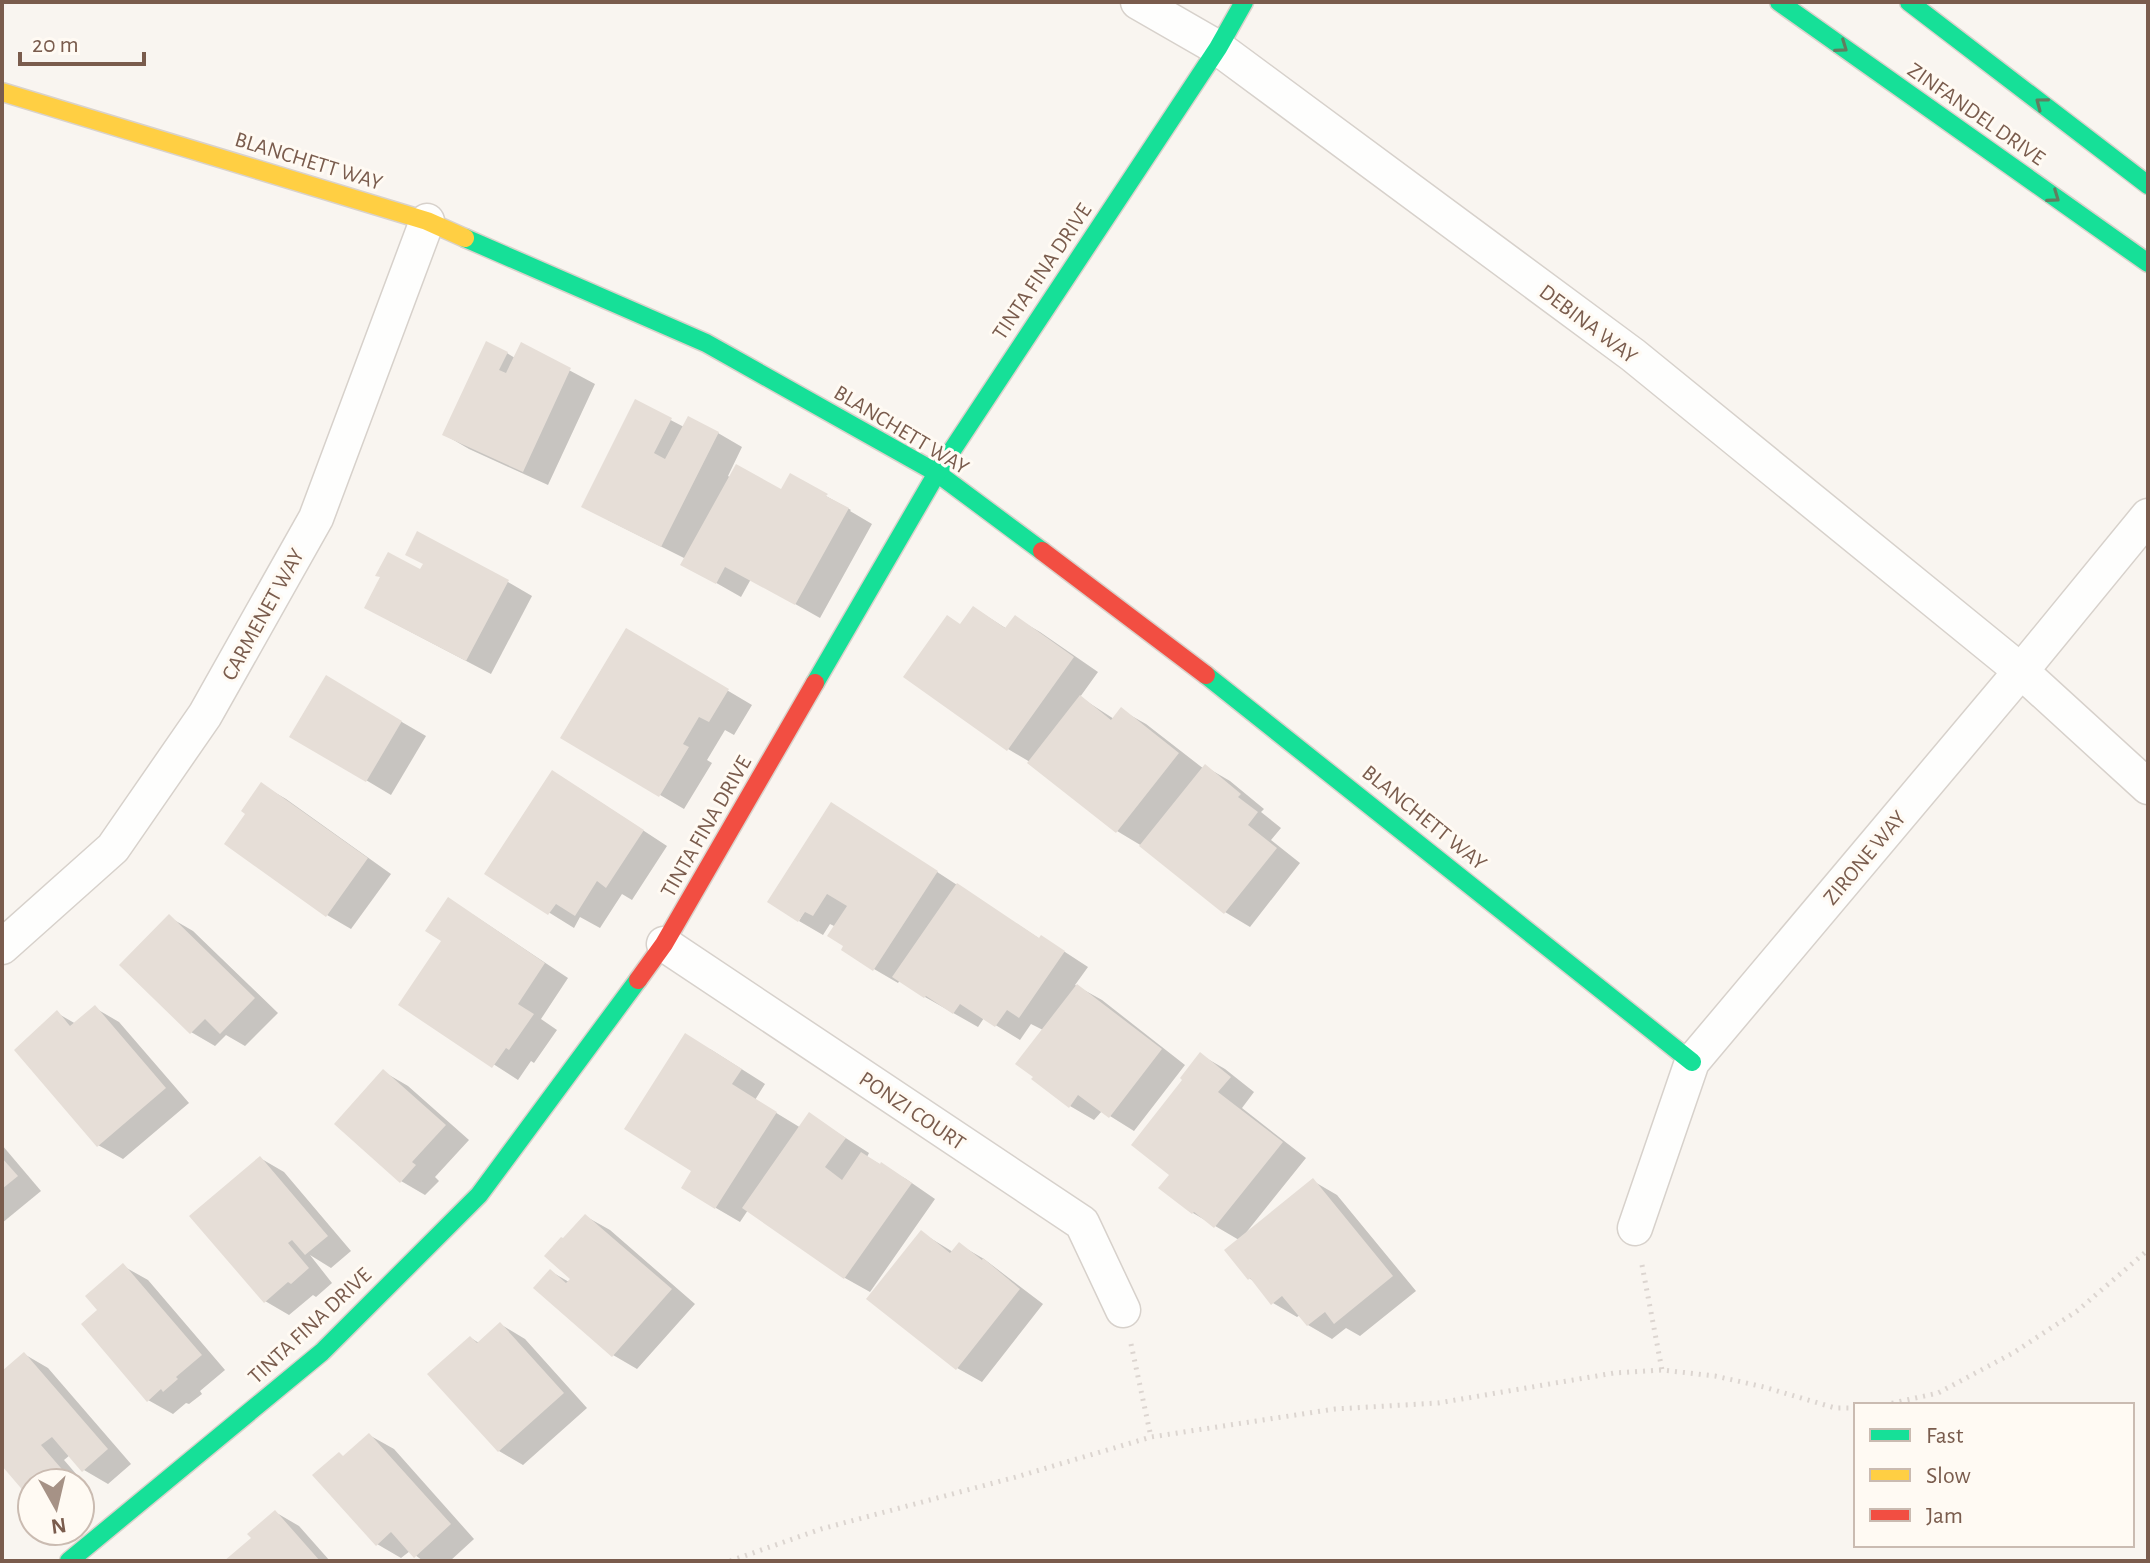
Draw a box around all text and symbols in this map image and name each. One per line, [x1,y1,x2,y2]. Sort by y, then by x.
scale bar [20,16,144,66]
text: 20 m [32,33,79,57]
one-way arrow [1834,37,1848,52]
street label: ZINFANDEL DRIVE [1904,58,2049,169]
one-way arrow [2036,99,2050,113]
street label: BLANCHETT WAY [232,128,385,194]
one-way arrow [2046,187,2060,202]
street label: TINTA FINA DRIVE [988,199,1096,344]
street label: DEBINA WAY [1535,280,1642,368]
street label: BLANCHETT WAY [830,381,973,479]
street label: CARMENET WAY [218,545,308,684]
street label: TINTA FINA DRIVE [657,752,755,901]
street label: BLANCHETT WAY [1358,761,1491,875]
street label: ZIRONE WAY [1819,806,1910,909]
street label: PONZI COURT [855,1067,970,1154]
street label: TINTA FINA DRIVE [244,1263,376,1388]
legend [1854,1403,2134,1547]
text: Fast [1926,1424,1964,1448]
text: Slow [1926,1464,1971,1488]
north arrow [16,1467,96,1547]
text: Jam [1926,1504,1963,1528]
text: N [50,1514,68,1538]

